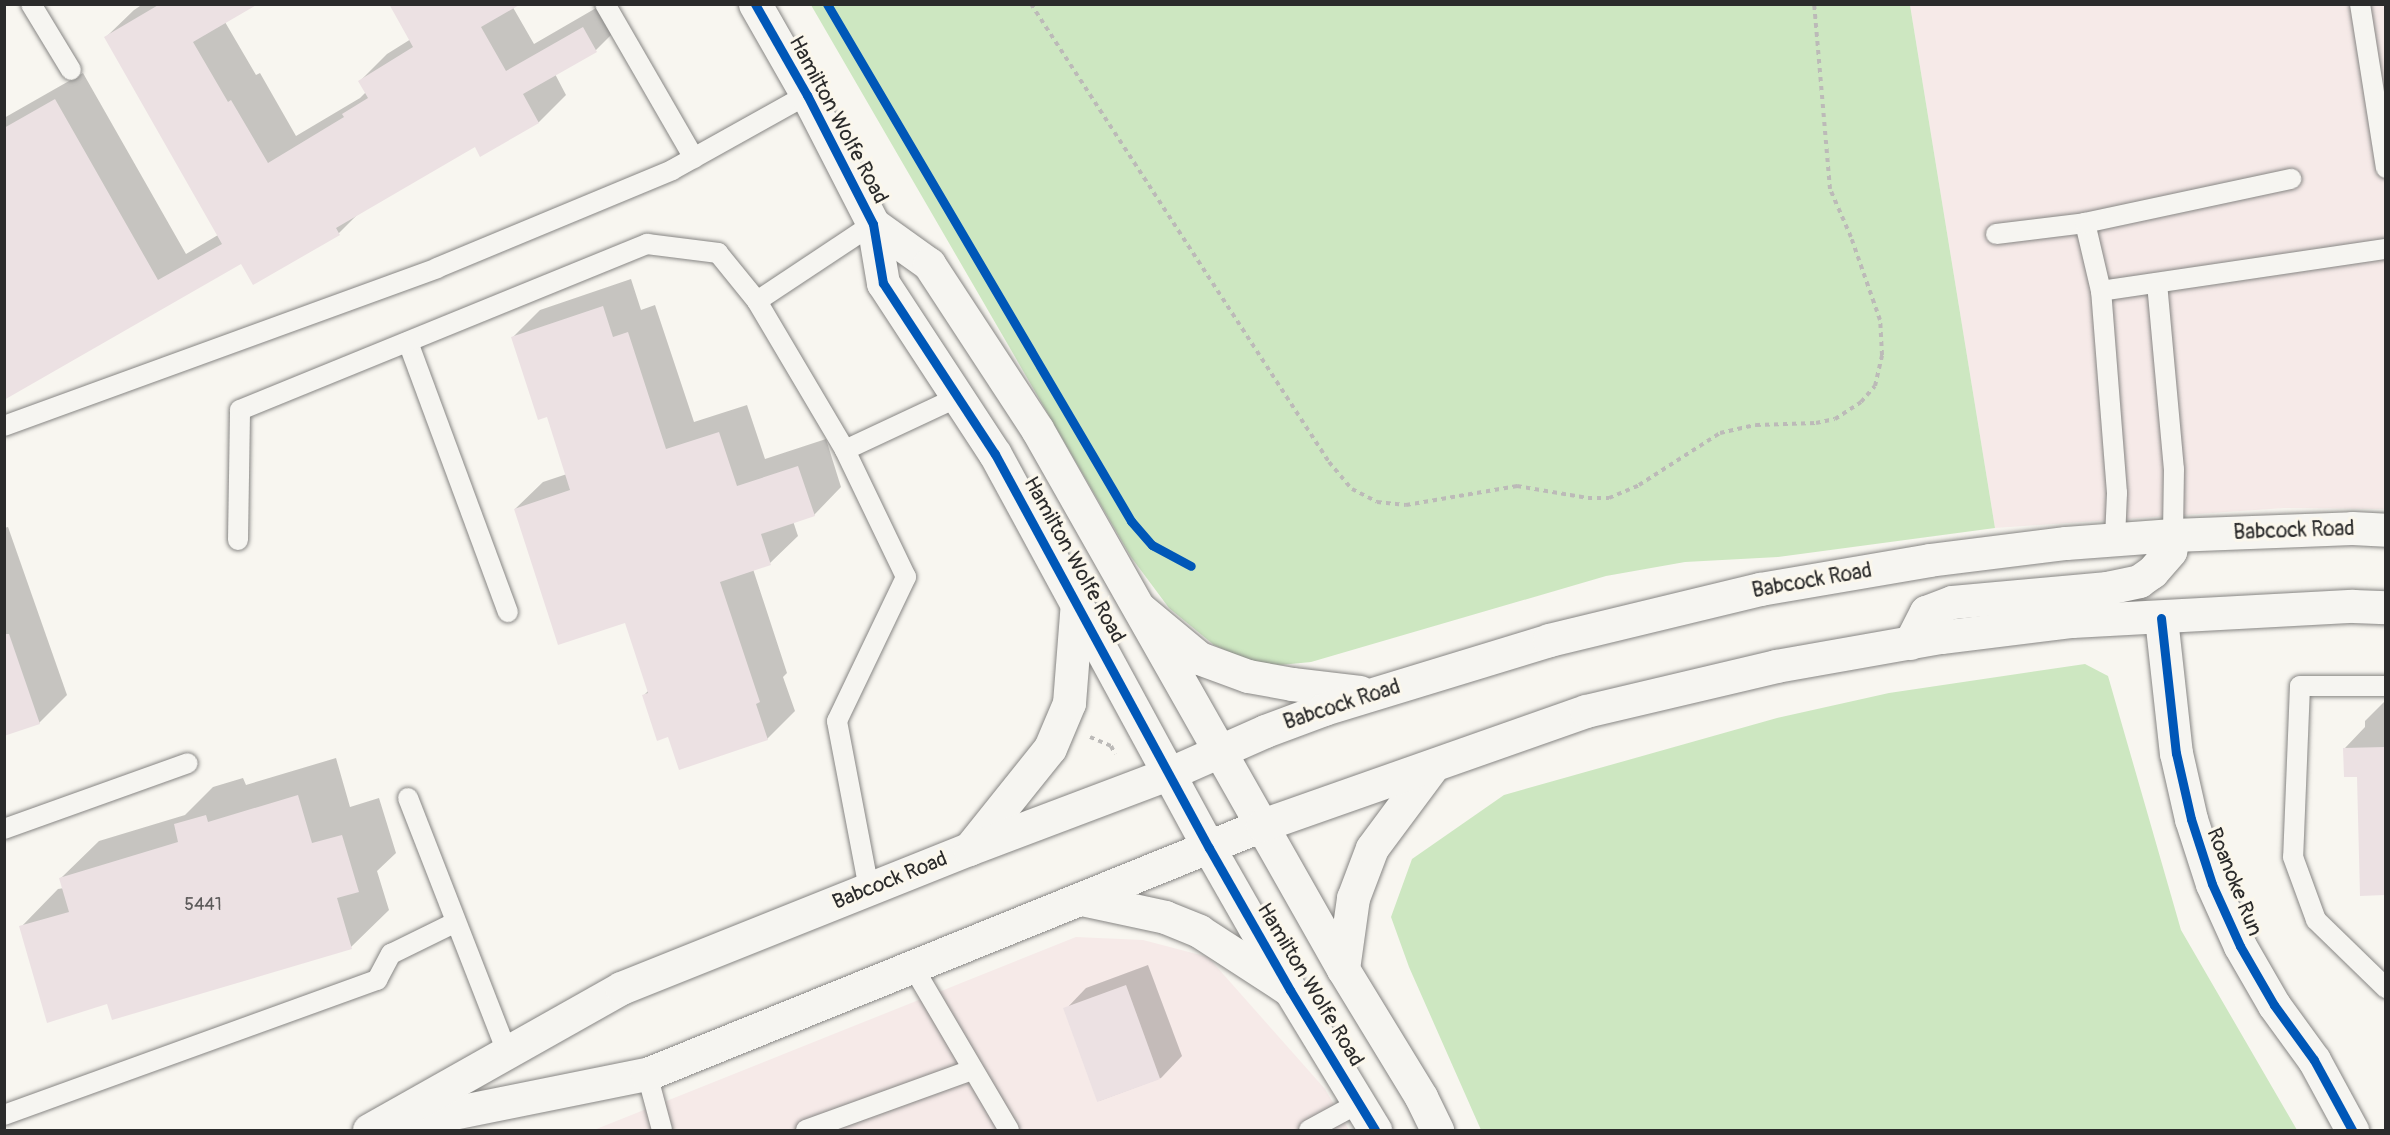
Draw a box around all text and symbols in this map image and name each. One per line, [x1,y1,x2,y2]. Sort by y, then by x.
street label: Hamilton Wolfe Road [783,32,893,208]
street label: Hamilton Wolfe Road [1018,472,1130,648]
street label: Babcock Road [2233,516,2355,546]
street label: Babcock Road [1750,558,1874,604]
street label: Babcock Road [1280,674,1404,736]
street label: Roanoke Run [2201,824,2267,940]
street label: Babcock Road [829,847,951,915]
house number: 5441 [184,894,222,916]
street label: Hamilton Wolfe Road [1251,899,1369,1071]

